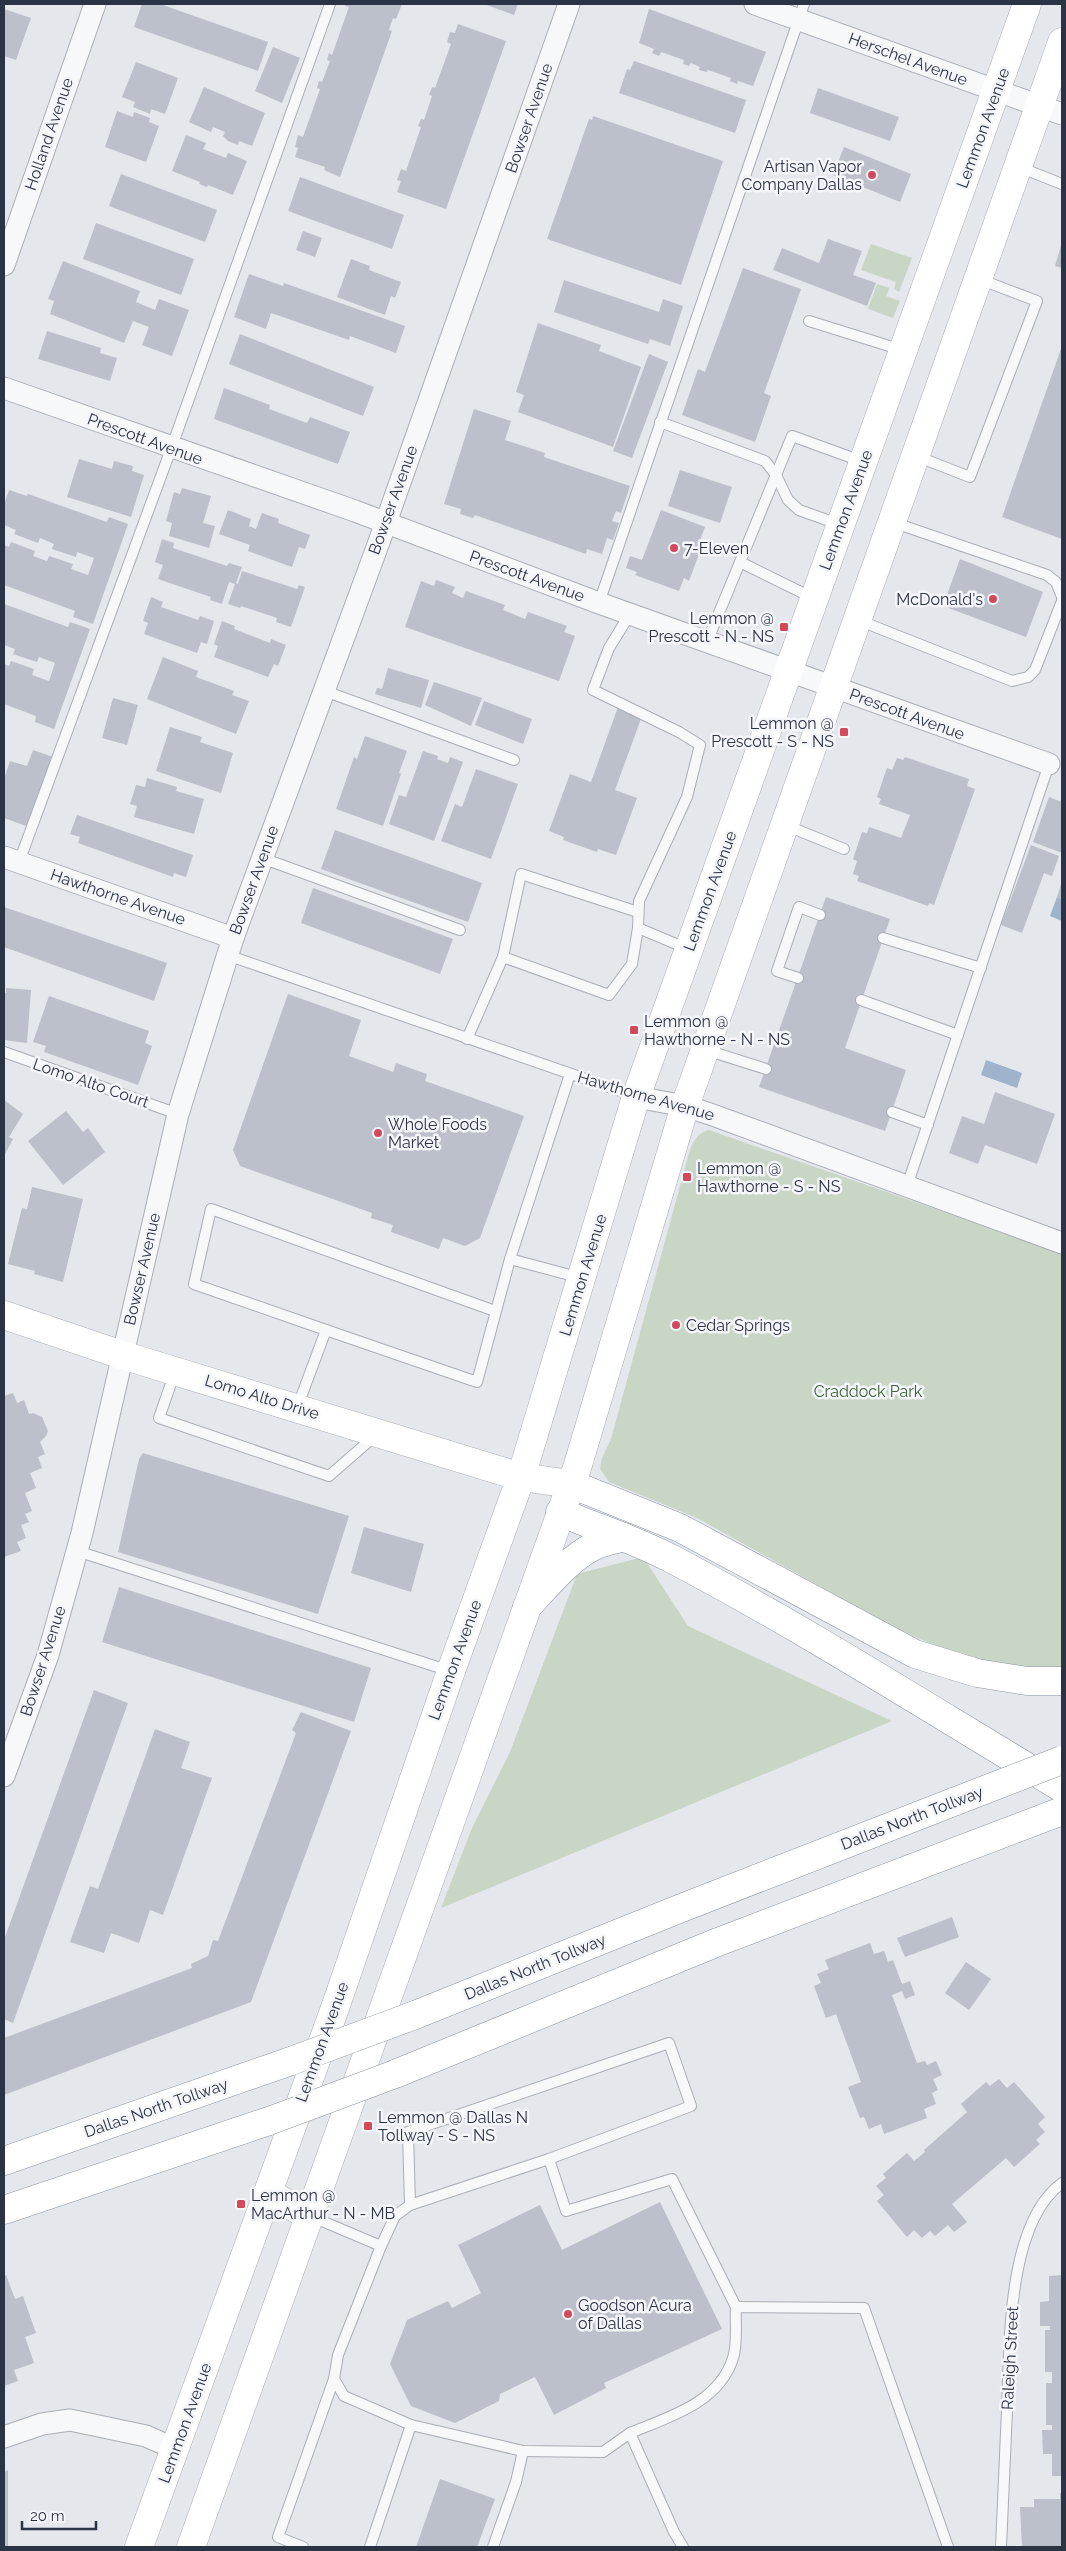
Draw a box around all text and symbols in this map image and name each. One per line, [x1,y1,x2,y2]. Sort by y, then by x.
street label: Herschel Avenue [846,29,970,89]
street label: Bowser Avenue [501,61,557,175]
street label: Lemmon Avenue [952,65,1014,191]
street label: Holland Avenue [21,75,77,193]
place label: Artisan Vapor Company Dallas [741,157,862,194]
marker: Artisan Vapor Company Dallas [866,169,878,181]
street label: Prescott Avenue [85,409,205,469]
street label: Bowser Avenue [364,443,422,557]
street label: Lemmon Avenue [815,447,877,573]
place label: 7-Eleven [684,539,749,558]
marker: 7-Eleven [668,542,680,554]
street label: Prescott Avenue [467,546,587,606]
place label: McDonald's [896,590,983,609]
marker: McDonald's [987,593,999,605]
place label: Lemmon @ Prescott - N - NS [649,609,774,646]
marker: Lemmon @ Prescott - N - NS [778,621,790,633]
street label: Prescott Avenue [847,684,967,744]
place label: Lemmon @ Prescott - S - NS [711,714,834,751]
marker: Lemmon @ Prescott - S - NS [838,726,850,738]
street label: Bowser Avenue [225,823,283,937]
street label: Lemmon Avenue [679,828,741,954]
street label: Hawthorne Avenue [48,865,188,929]
place label: Lemmon @ Hawthorne - N - NS [644,1012,790,1049]
marker: Lemmon @ Hawthorne - N - NS [628,1024,640,1036]
street label: Lomo Alto Court [30,1054,152,1112]
street label: Hawthorne Avenue [575,1067,717,1125]
place label: Whole Foods Market [388,1115,487,1152]
marker: Whole Foods Market [372,1127,384,1139]
place label: Lemmon @ Hawthorne - S - NS [697,1159,841,1196]
marker: Lemmon @ Hawthorne - S - NS [681,1171,693,1183]
street label: Bowser Avenue [120,1211,164,1327]
street label: Lemmon Avenue [555,1212,611,1338]
place label: Cedar Springs [686,1316,790,1335]
marker: Cedar Springs [670,1319,682,1331]
street label: Lomo Alto Drive [202,1371,322,1423]
park label: Craddock Park [814,1382,923,1401]
street label: Lemmon Avenue [424,1597,486,1723]
street label: Bowser Avenue [16,1603,70,1719]
street label: Dallas North Tollway [838,1782,986,1854]
street label: Dallas North Tollway [462,1930,609,2004]
street label: Lemmon Avenue [291,1979,353,2105]
street label: Dallas North Tollway [82,2074,231,2142]
place label: Lemmon @ Dallas N Tollway - S - NS [378,2108,528,2145]
marker: Lemmon @ Dallas N Tollway - S - NS [362,2120,374,2132]
place label: Lemmon @ MacArthur - N - MB [251,2186,395,2223]
marker: Lemmon @ MacArthur - N - MB [235,2198,247,2210]
place label: Goodson Acura of Dallas [578,2296,692,2333]
street label: Raleigh Street [998,2305,1022,2410]
marker: Goodson Acura of Dallas [562,2308,574,2320]
street label: Lemmon Avenue [154,2360,216,2486]
scale bar [22,2498,96,2530]
text: 20 m [30,2507,65,2525]

